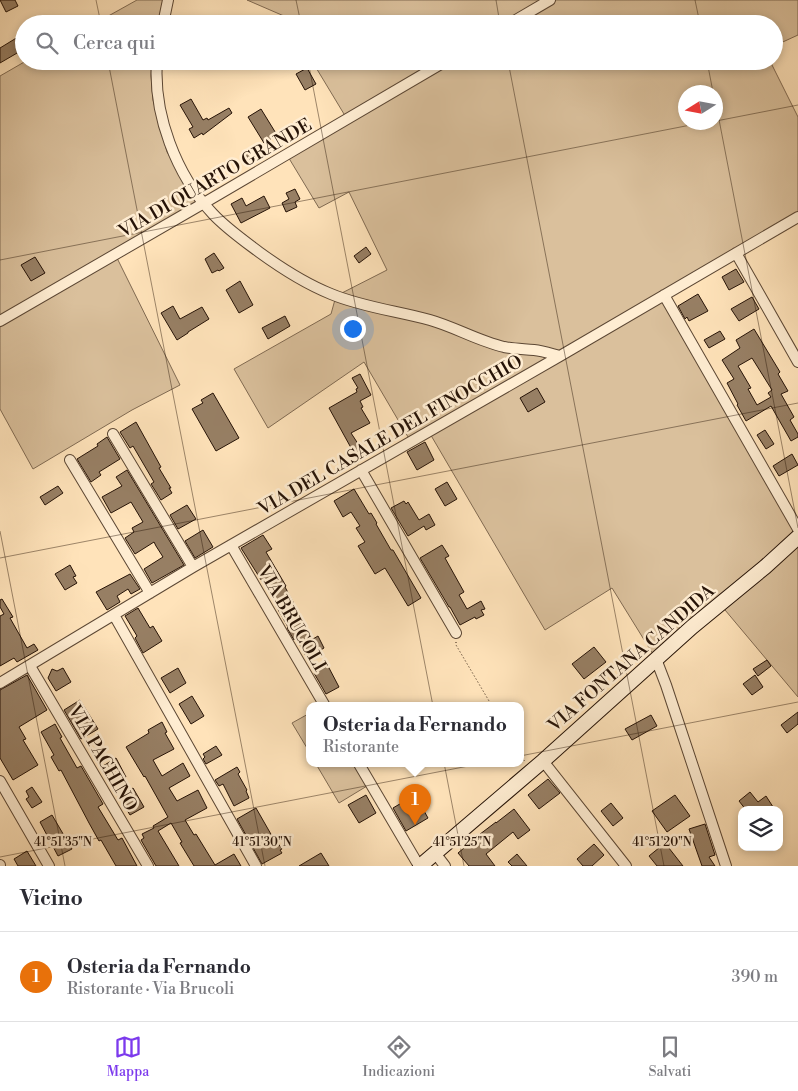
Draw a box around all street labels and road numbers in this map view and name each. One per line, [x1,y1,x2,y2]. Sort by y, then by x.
street label: VIA DI QUARTO GRANDE [114,114,316,244]
street label: VIA DEL CASALE DEL FINOCCHIO [253,350,527,521]
street label: VIA BRUCOLI [251,560,331,675]
street label: VIA FONTANA CANDIDA [542,579,720,738]
street label: VIA PACHINO [62,700,142,815]

